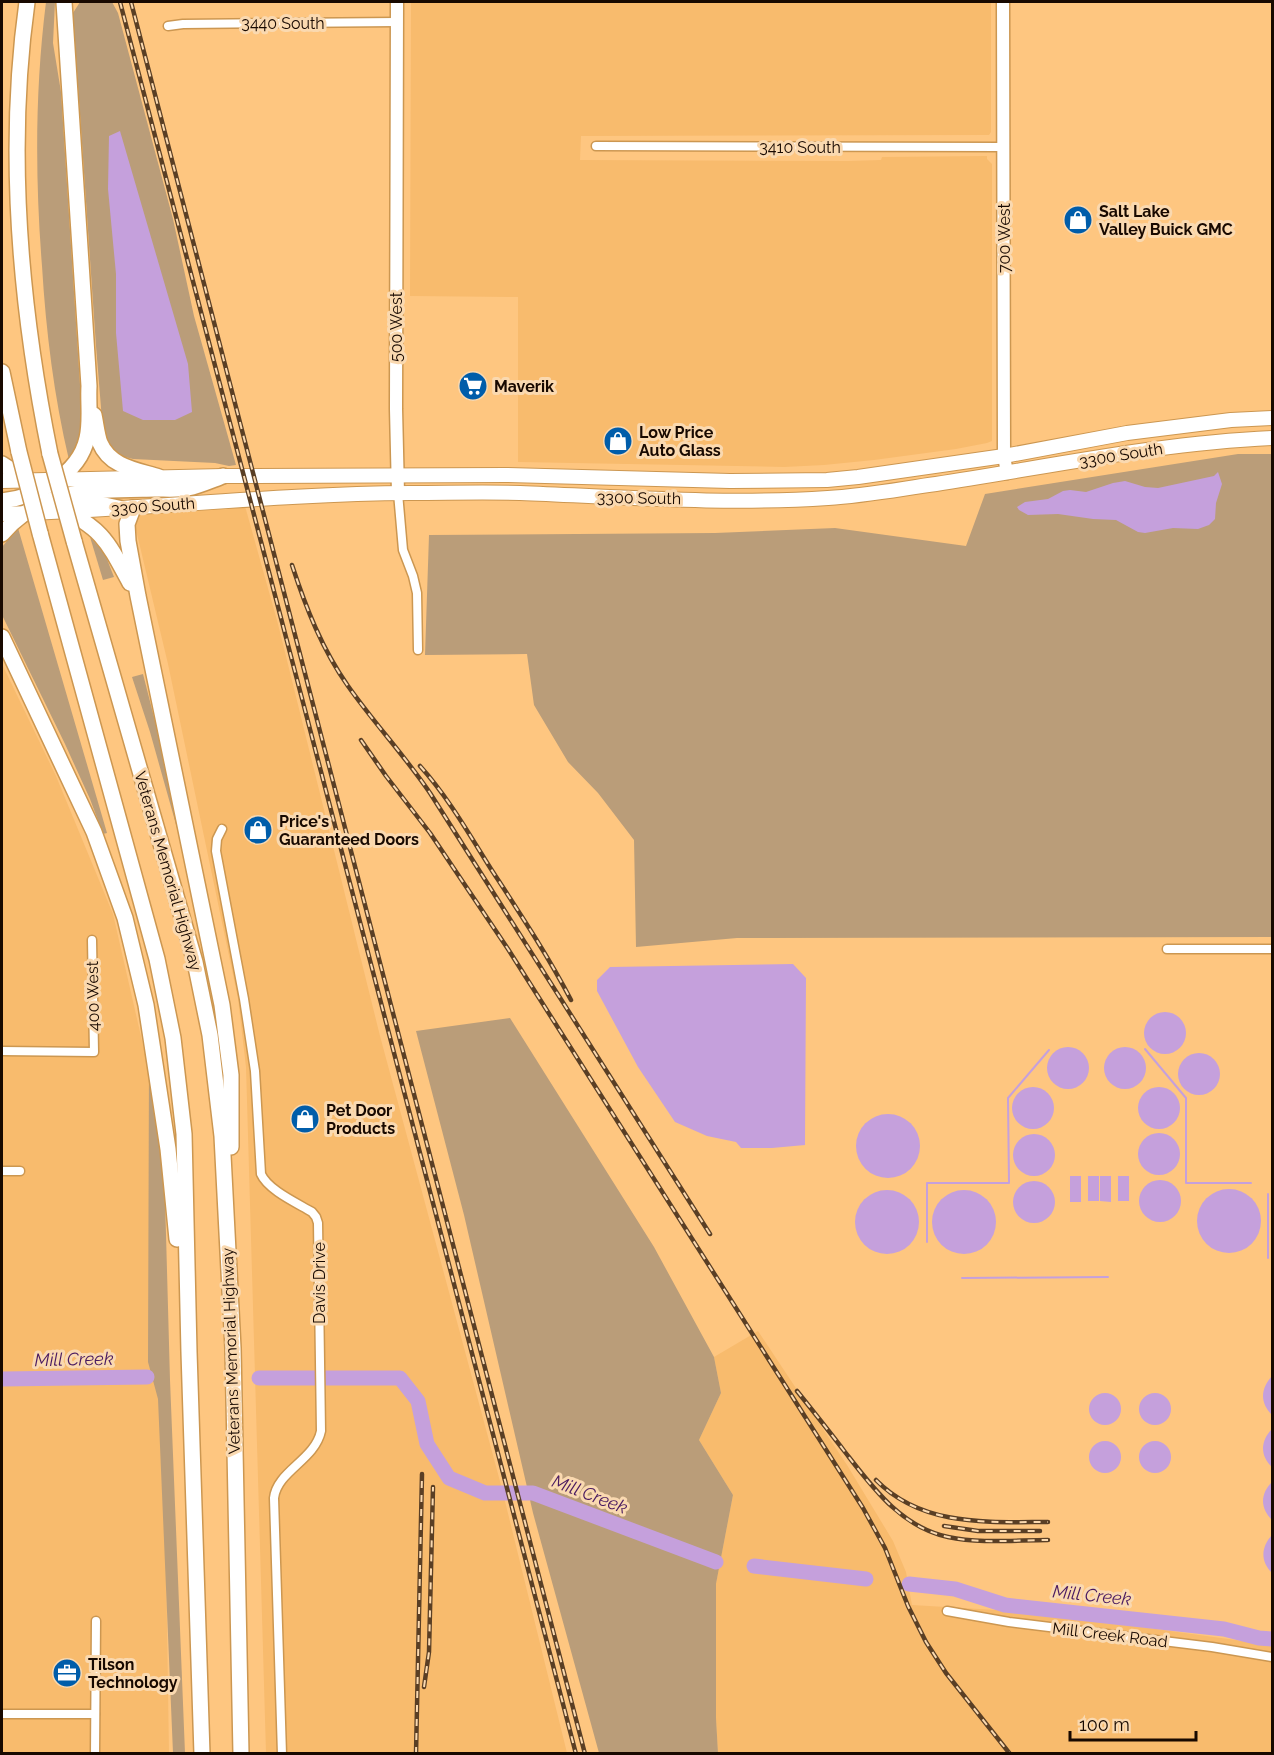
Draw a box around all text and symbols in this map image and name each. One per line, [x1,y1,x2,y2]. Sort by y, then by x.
street label: 3440 South [241,14,325,33]
street label: 3410 South [759,138,841,157]
street label: 700 West [995,202,1014,273]
place label: Salt Lake Valley Buick GMC [1099,202,1233,239]
shop icon: Salt Lake Valley Buick GMC [1062,204,1094,236]
street label: 500 West [387,291,406,362]
supermarket icon: Maverik [457,370,489,402]
place label: Maverik [494,377,554,396]
place label: Low Price Auto Glass [639,423,721,460]
shop icon: Low Price Auto Glass [602,425,634,457]
street label: 3300 South [1078,439,1164,471]
street label: 3300 South [597,488,681,508]
street label: 3300 South [110,494,196,518]
street label: Veterans Memorial Highway [130,769,206,973]
place label: Price's Guaranteed Doors [279,812,419,849]
shop icon: Price's Guaranteed Doors [242,814,274,846]
street label: 400 West [83,960,103,1031]
place label: Pet Door Products [326,1101,395,1138]
shop icon: Pet Door Products [289,1103,321,1135]
street label: Davis Drive [310,1242,329,1324]
street label: Veterans Memorial Highway [218,1247,244,1455]
water label: Mill Creek [34,1348,114,1370]
water label: Mill Creek [549,1470,631,1518]
water label: Mill Creek [1052,1580,1133,1610]
street label: Mill Creek Road [1051,1619,1169,1651]
place label: Tilson Technology [88,1655,178,1692]
office icon: Tilson Technology [51,1657,83,1689]
scale bar [1070,1704,1196,1742]
text: 100 m [1079,1714,1130,1735]

